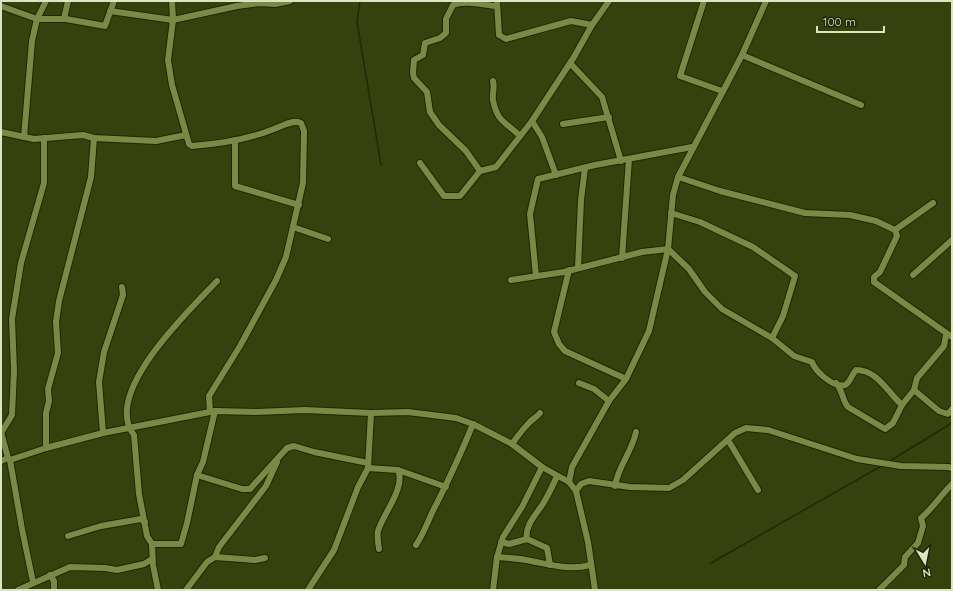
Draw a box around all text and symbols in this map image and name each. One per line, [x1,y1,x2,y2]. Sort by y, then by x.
scale bar [817,8,884,34]
text: 100 m [823,14,856,29]
north arrow [905,543,945,583]
text: N [922,565,932,580]

